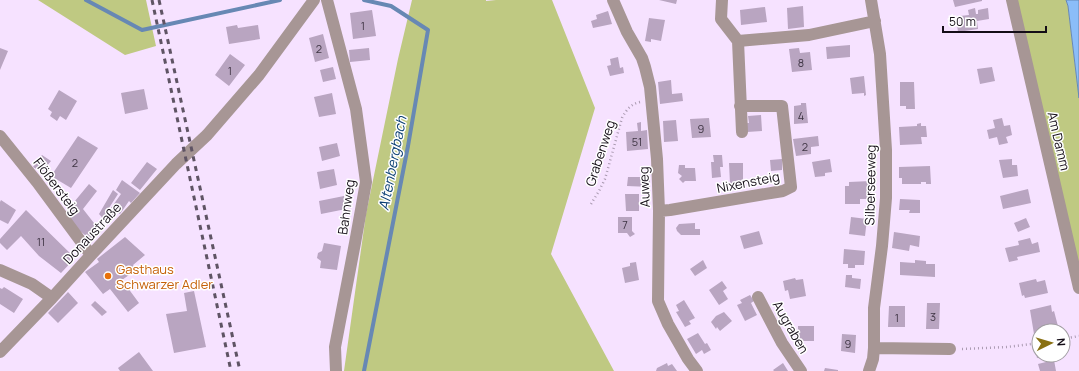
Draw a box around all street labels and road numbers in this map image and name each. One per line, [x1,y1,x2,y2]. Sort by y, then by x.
street label: Am Damm [1043,110,1075,172]
street label: Grabenweg [581,118,619,188]
street label: Silberseeweg [860,145,880,225]
street label: Flößersteig [30,154,84,218]
street label: Auweg [634,166,654,208]
street label: Nixensteig [715,167,781,197]
street label: Bahnweg [333,178,359,236]
street label: Donaustraße [59,198,125,268]
street label: Augraben [769,297,813,357]

